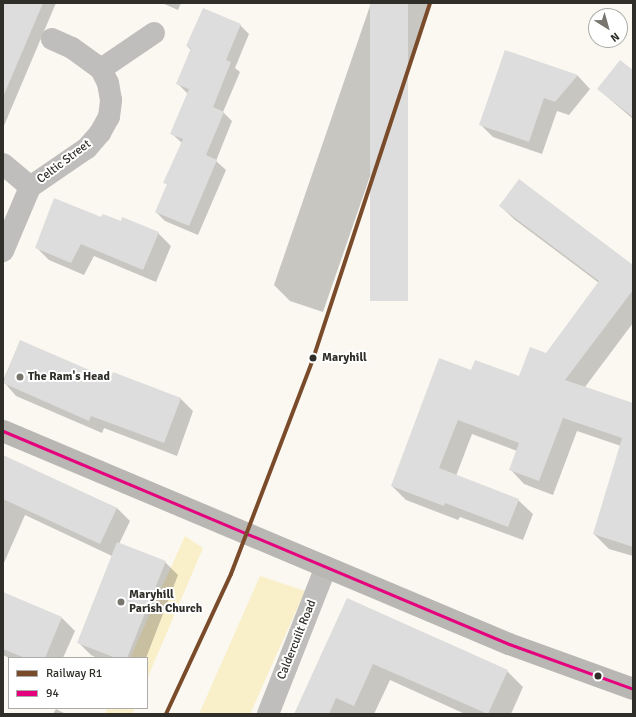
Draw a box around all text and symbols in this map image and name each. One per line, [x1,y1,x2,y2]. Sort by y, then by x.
north arrow [588,8,628,48]
text: N [608,30,622,45]
street label: Celtic Street [34,137,94,187]
place label: Maryhill [322,351,367,365]
marker: Maryhill [307,352,319,364]
place label: The Ram's Head [28,370,110,384]
marker: The Ram's Head [15,372,25,382]
place label: Maryhill Parish Church [129,588,202,616]
marker: Maryhill Parish Church [116,597,126,607]
street label: Caldercuilt Road [274,598,320,682]
legend [8,657,148,709]
text: Railway R1 [46,666,102,681]
unlabelled marker [593,671,603,681]
text: 94 [46,686,59,701]

